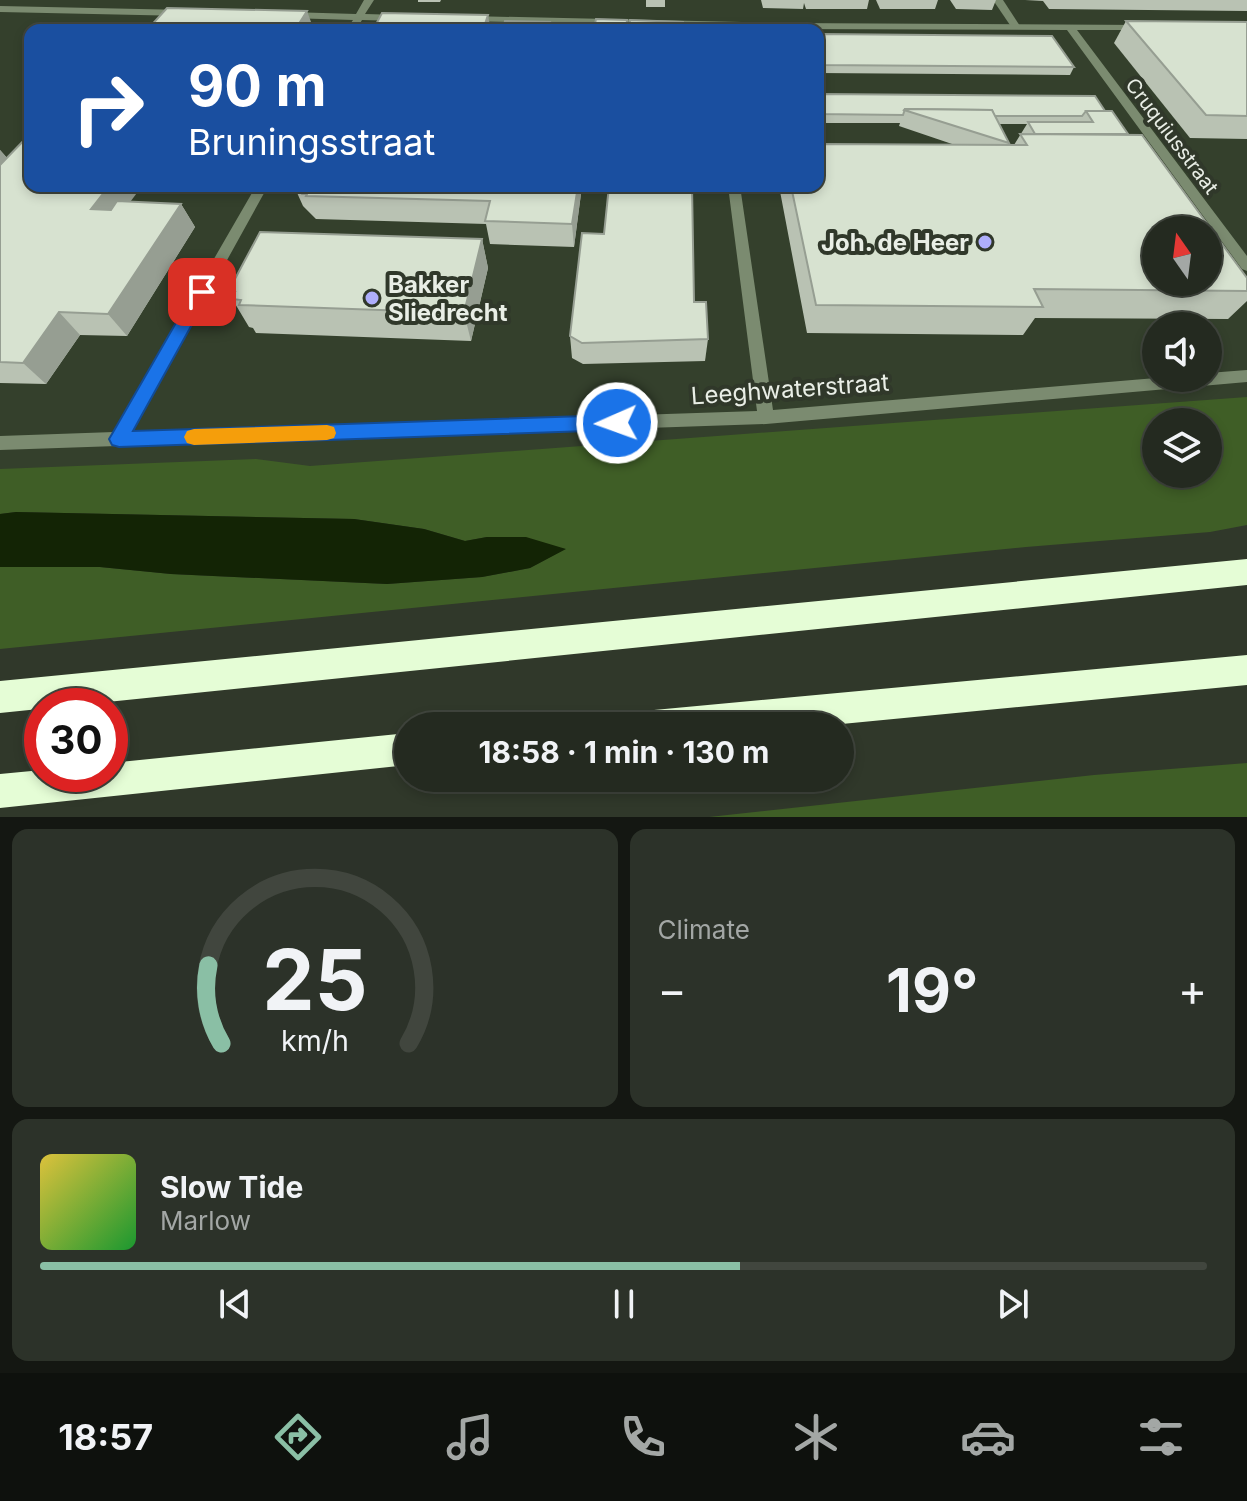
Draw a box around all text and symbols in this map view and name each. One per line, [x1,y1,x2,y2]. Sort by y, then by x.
text: 90 m [188,52,327,120]
icon: right [56,56,160,160]
street label: Cruquiusstraat [1121,73,1224,199]
text: Bruningsstraat [188,120,435,164]
north arrow [1142,216,1222,296]
map controls [1142,216,1222,488]
place label: Joh. de Heer [821,228,969,257]
marker: Joh. de Heer [976,233,994,251]
pin [168,258,236,326]
icon: arrive [180,270,224,314]
place label: Bakker Sliedrecht [388,270,508,327]
marker: Bakker Sliedrecht [363,289,381,307]
button: sound [1142,312,1222,392]
street label: Leeghwaterstraat [690,368,890,410]
position arrow [575,381,659,465]
button: layers [1142,408,1222,488]
speed limit sign: 30 [24,688,128,792]
text: 18:58 · 1 min · 130 m [479,734,769,770]
text: Climate [658,914,750,945]
text: 25 [262,929,368,1030]
text: 19° [886,954,978,1026]
text: − [658,963,687,1017]
text: + [1178,963,1207,1017]
text: km/h [281,1023,349,1058]
text: Slow Tide [160,1169,303,1205]
text: Marlow [160,1205,251,1236]
icon: previous [213,1282,257,1326]
icon: pause [602,1282,646,1326]
icon: next [991,1282,1035,1326]
icon: directions [270,1409,326,1465]
icon: music [442,1409,498,1465]
icon: phone [615,1409,671,1465]
icon: climate [788,1409,844,1465]
icon: car [960,1409,1016,1465]
icon: filters [1133,1409,1189,1465]
text: 18:57 [58,1415,153,1459]

